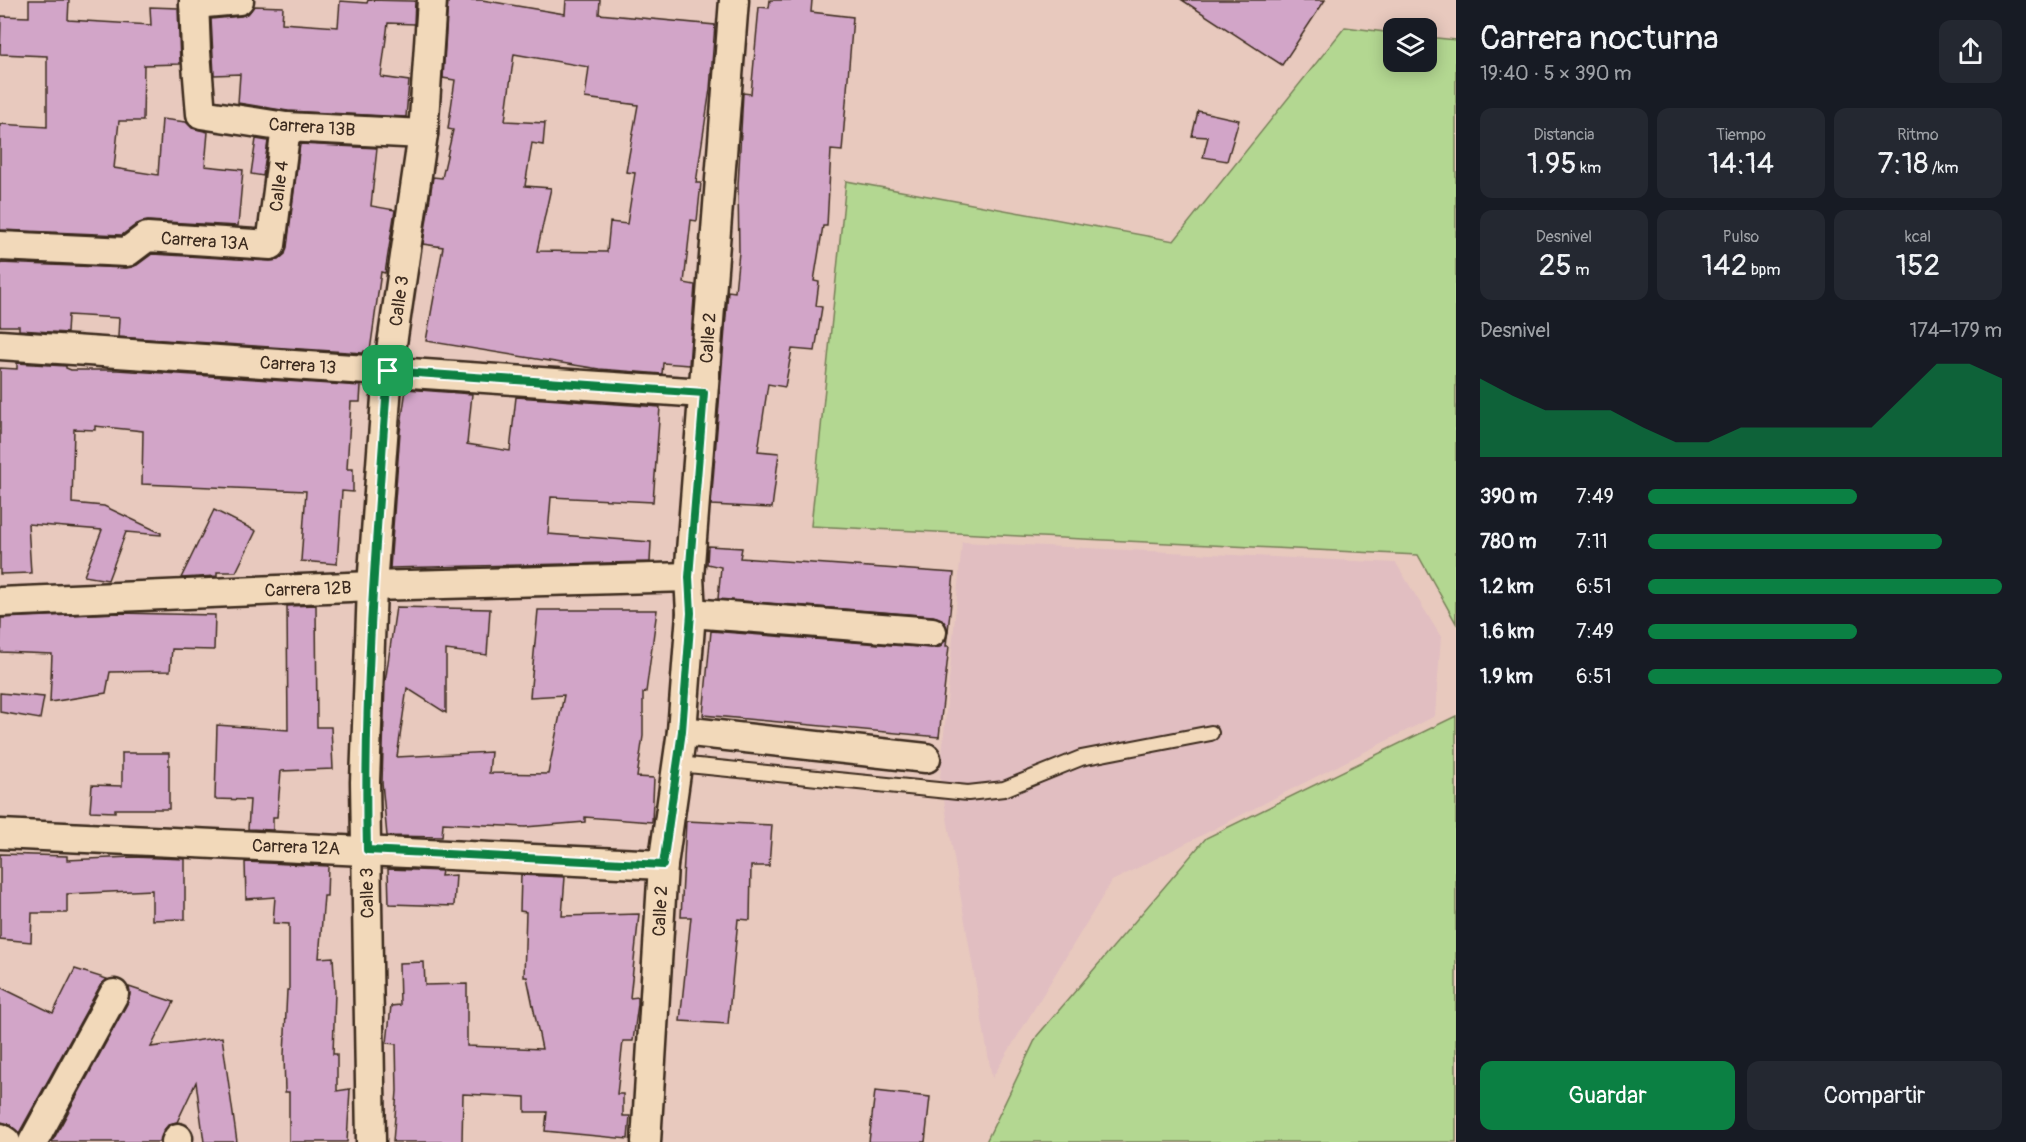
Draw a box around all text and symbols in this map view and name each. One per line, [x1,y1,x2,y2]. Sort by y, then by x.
map controls [1383,18,1437,72]
button: layers [1383,18,1437,72]
text: Carrera nocturna [1480,18,1719,59]
button: share [1939,20,2002,83]
text: 19:40 · 5 × 390 m [1480,61,1632,86]
street label: Carrera 13B [268,113,356,142]
text: Distancia [1534,125,1594,145]
text: Tiempo [1716,125,1766,145]
text: Ritmo [1897,125,1939,145]
text: 1.95 [1527,145,1577,182]
text: 14:14 [1708,145,1774,182]
text: 7:18 [1878,145,1928,182]
text: km [1577,158,1601,178]
text: /km [1928,158,1958,178]
street label: Calle 4 [265,159,294,213]
street label: Carrera 13A [160,227,250,256]
text: Desnivel [1536,227,1592,247]
text: Pulso [1723,227,1759,247]
text: kcal [1905,227,1931,247]
text: 25 [1539,247,1572,284]
text: 142 [1702,247,1747,284]
text: 152 [1896,247,1940,284]
text: m [1572,260,1589,280]
text: bpm [1747,260,1781,280]
street label: Calle 3 [385,274,414,328]
street label: Calle 2 [695,312,722,364]
text: Desnivel [1480,318,1550,343]
text: 174–179 m [1909,318,2002,343]
pin [362,345,413,396]
street label: Carrera 13 [259,351,337,380]
icon: arrive [371,354,404,387]
text: 390 m [1480,484,1537,509]
text: 7:49 [1576,484,1614,509]
text: 780 m [1480,529,1536,554]
text: 7:11 [1576,529,1608,554]
text: 1.2 km [1480,574,1534,599]
text: 6:51 [1576,574,1612,599]
street label: Carrera 12B [264,576,352,603]
text: 1.6 km [1480,619,1534,644]
text: 7:49 [1576,619,1614,644]
text: 1.9 km [1480,664,1533,689]
text: 6:51 [1576,664,1612,689]
street label: Carrera 12A [251,834,341,861]
street label: Calle 3 [356,867,379,919]
street label: Calle 2 [648,885,673,937]
button: Guardar [1480,1061,1735,1130]
button: Compartir [1747,1061,2002,1130]

